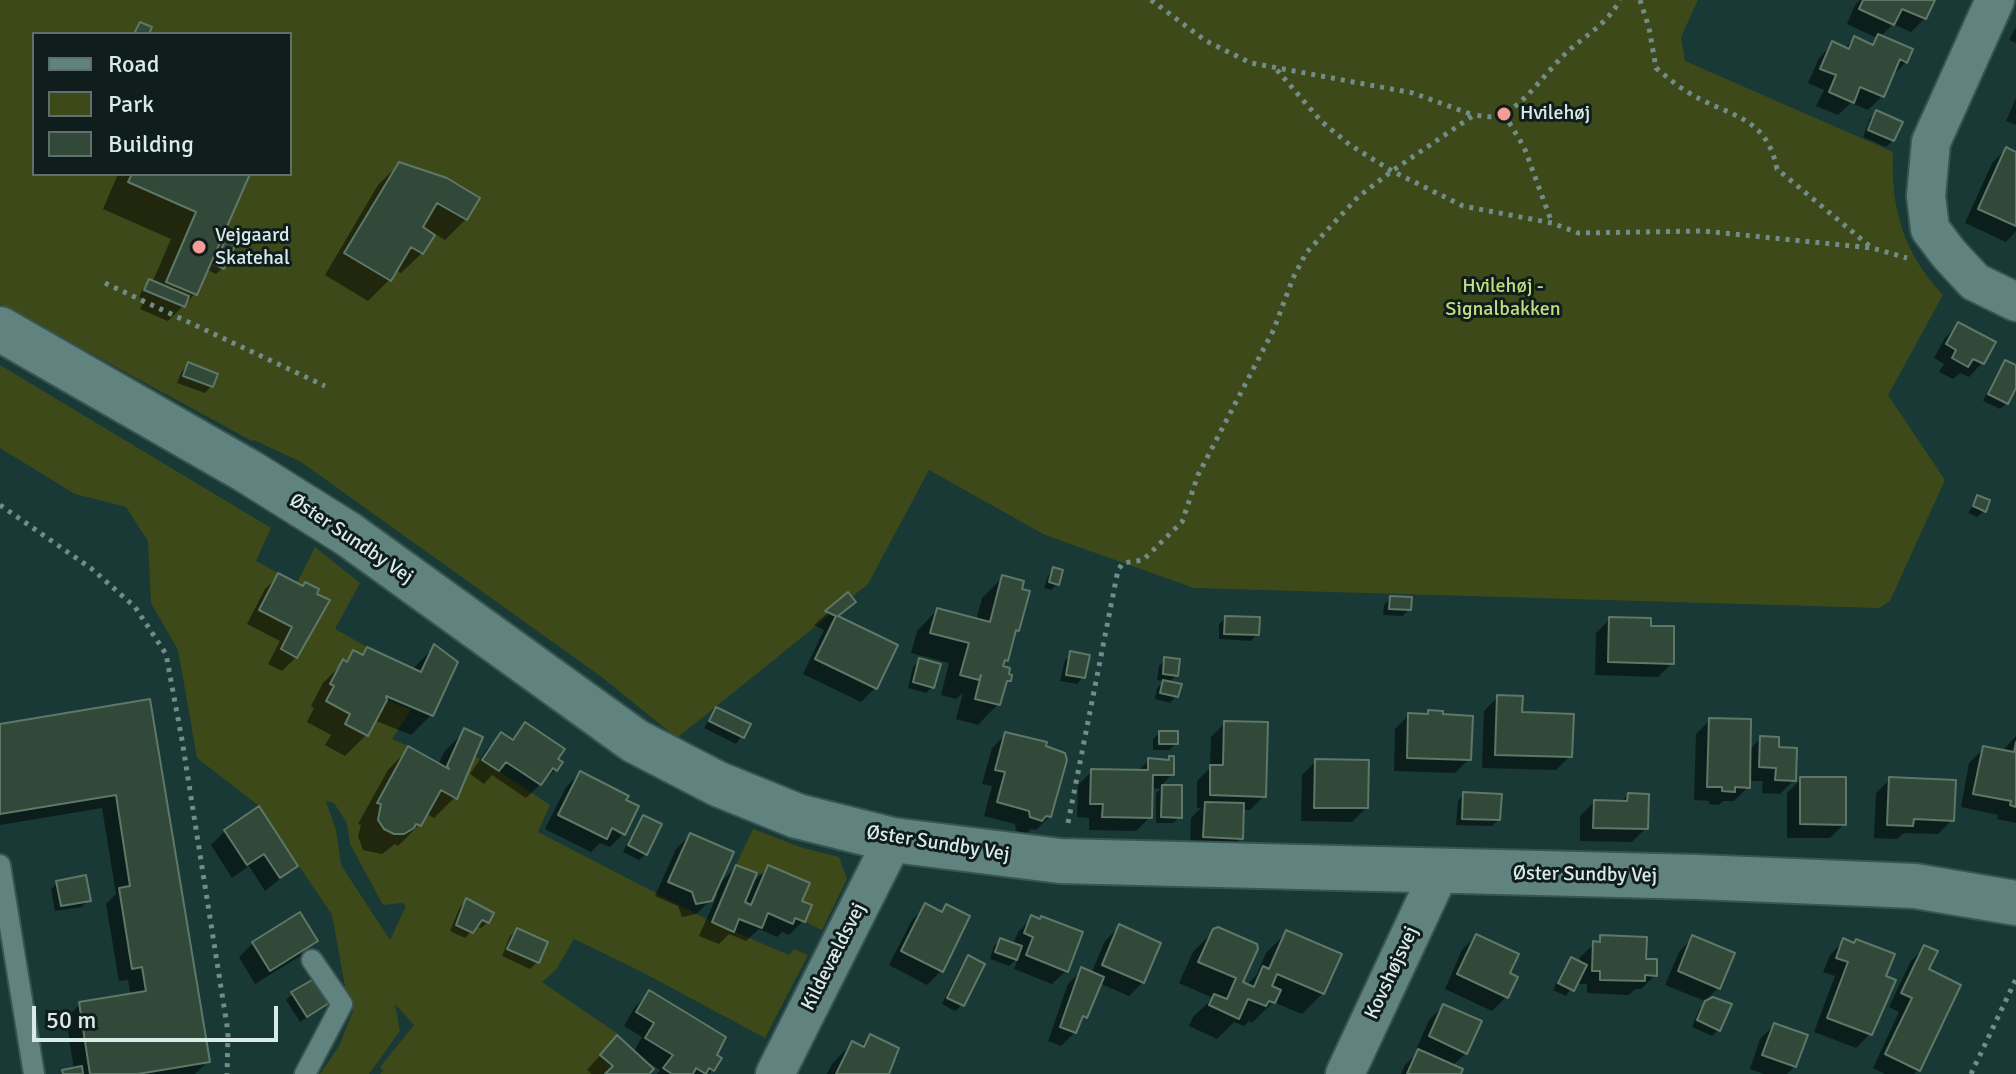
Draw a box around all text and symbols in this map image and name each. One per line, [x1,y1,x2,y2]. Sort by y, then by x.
legend [32,32,292,176]
text: Road [108,49,159,79]
text: Park [108,89,154,119]
place label: Hvilehøj [1520,102,1590,126]
marker: Hvilehøj [1495,105,1513,123]
text: Building [108,129,194,159]
place label: Vejgaard Skatehal [215,224,290,271]
marker: Vejgaard Skatehal [190,238,208,256]
park label: Hvilehøj - Signalbakken [1445,275,1561,322]
street label: Øster Sundby Vej [284,489,418,589]
street label: Øster Sundby Vej [865,821,1011,867]
street label: Øster Sundby Vej [1513,862,1657,888]
street label: Kildevældsvej [797,899,871,1015]
street label: Kovshøjsvej [1360,923,1424,1023]
scale bar [36,990,282,1040]
text: 50 m [46,1005,96,1035]

